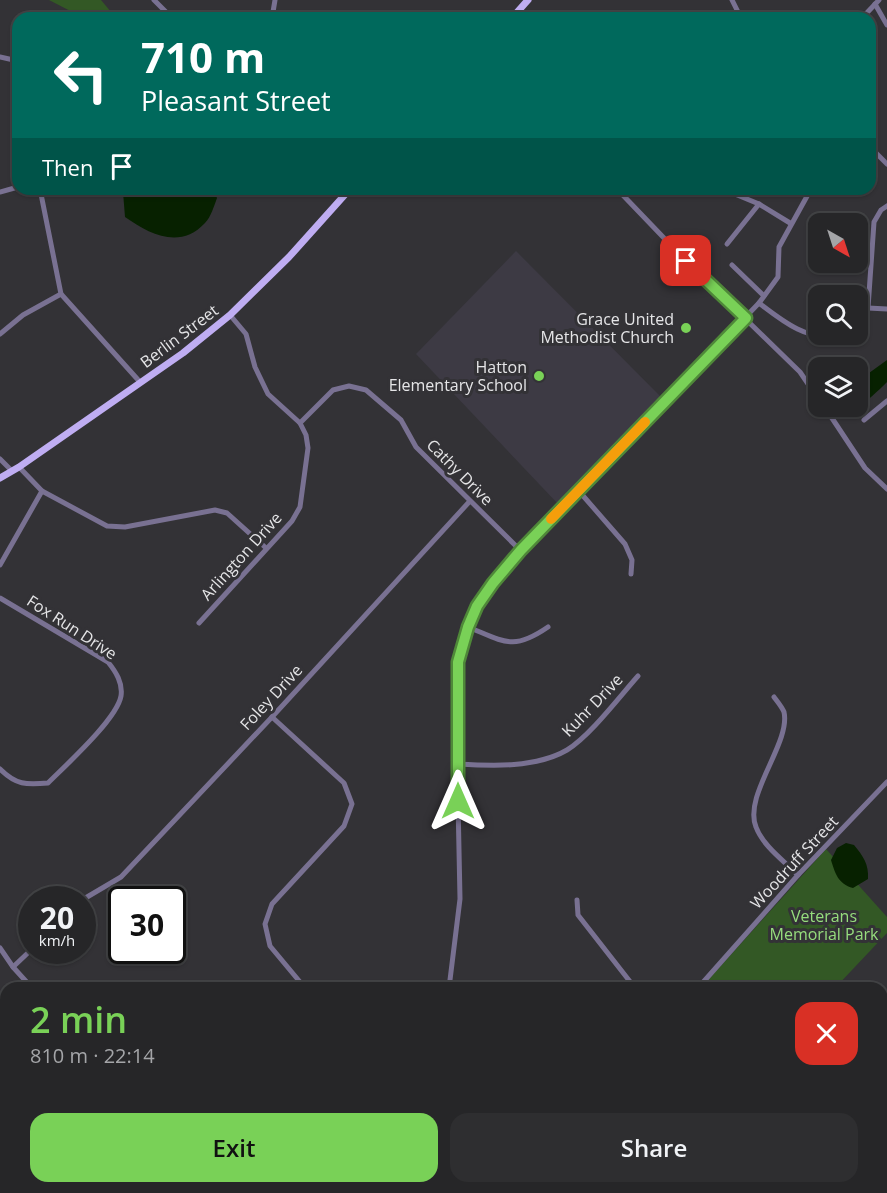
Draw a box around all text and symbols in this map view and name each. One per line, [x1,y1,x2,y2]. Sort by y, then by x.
text: 710 m [141,28,265,85]
icon: left [42,36,120,114]
text: Pleasant Street [141,82,331,119]
icon: arrive [105,150,138,183]
text: Then [42,152,93,182]
north arrow [808,213,868,273]
map controls [808,213,868,417]
pin [660,235,711,286]
icon: arrive [669,244,702,277]
button: search [808,285,868,345]
street label: Berlin Street [135,299,223,373]
place label: Grace United Methodist Church [540,308,674,348]
marker: Grace United Methodist Church [679,321,693,335]
place label: Hatton Elementary School [389,356,527,396]
button: layers [808,357,868,417]
marker: Hatton Elementary School [532,369,546,383]
street label: Cathy Drive [422,434,498,510]
street label: Arlington Drive [195,507,287,605]
street label: Fox Run Drive [23,590,121,664]
street label: Foley Drive [235,659,307,735]
street label: Kuhr Drive [557,669,627,741]
position arrow [426,769,490,833]
street label: Woodruff Street [745,810,843,913]
speed limit sign: 30 [108,886,186,964]
text: 20 [40,897,74,938]
park label: Veterans Memorial Park [770,905,879,945]
text: km/h [39,930,75,950]
text: 2 min [30,995,127,1044]
button: close [795,1002,858,1065]
text: 810 m · 22:14 [30,1042,155,1069]
button: Exit [30,1113,438,1182]
button: Share [450,1113,858,1182]

